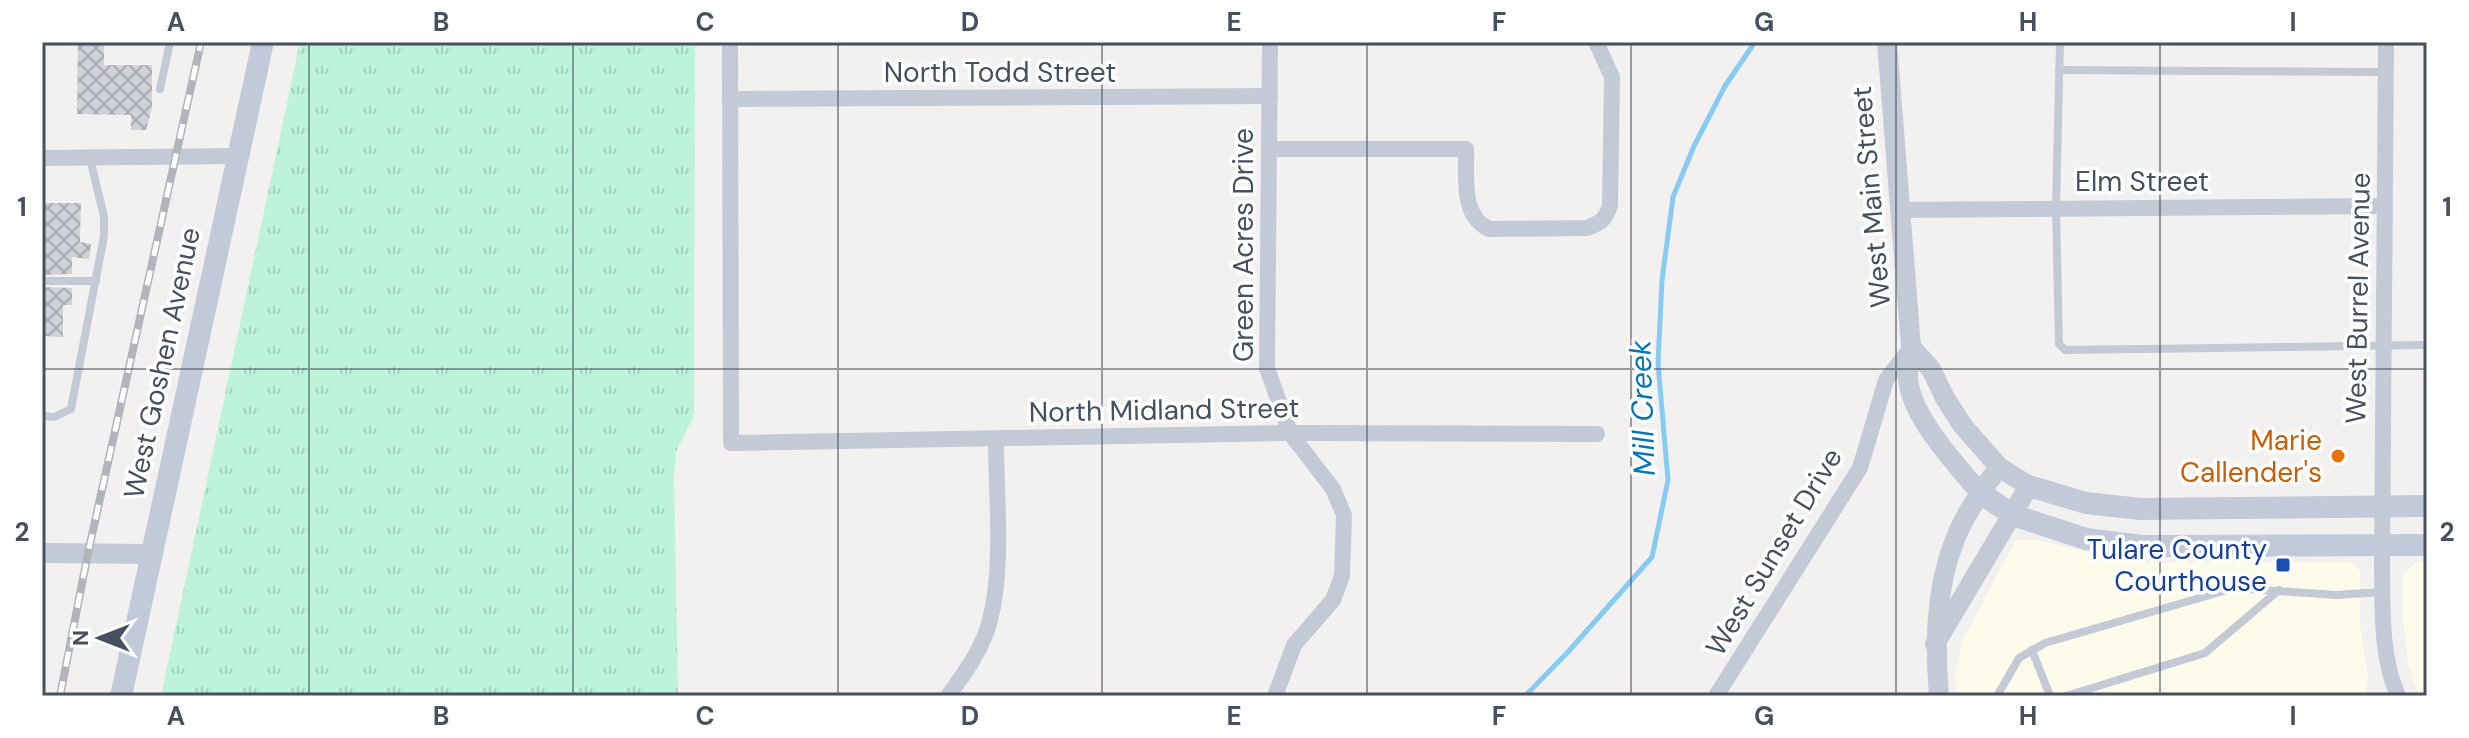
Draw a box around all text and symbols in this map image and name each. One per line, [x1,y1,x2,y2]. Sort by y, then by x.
text: A [167,5,185,39]
text: B [433,5,449,39]
text: C [695,5,715,39]
text: D [961,5,979,39]
text: E [1226,5,1242,39]
text: F [1492,5,1506,39]
text: G [1754,5,1774,39]
text: H [2019,5,2037,39]
text: I [2289,5,2297,39]
street label: North Todd Street [884,54,1116,91]
street label: West Main Street [1843,85,1899,309]
street label: Green Acres Drive [1225,128,1262,362]
street label: Elm Street [2075,163,2209,200]
street label: West Burrel Avenue [2337,172,2379,424]
text: 1 [17,190,27,224]
text: 1 [2442,190,2452,224]
street label: West Goshen Avenue [115,224,209,502]
water label: Mill Creek [1620,339,1664,477]
street label: North Midland Street [1028,389,1300,431]
place label: Marie Callender's [2180,422,2322,491]
street label: West Sunset Drive [1697,441,1851,663]
marker: Marie Callender's [2329,447,2347,465]
text: 2 [14,515,30,549]
text: 2 [2439,515,2455,549]
place label: Tulare County Courthouse [2087,531,2267,600]
marker: Tulare County Courthouse [2274,556,2292,574]
north arrow [60,598,140,678]
text: N [66,630,95,646]
text: A [167,699,185,733]
text: B [433,699,449,733]
text: C [695,699,715,733]
text: D [961,699,979,733]
text: E [1226,699,1242,733]
text: F [1492,699,1506,733]
text: G [1754,699,1774,733]
text: H [2019,699,2037,733]
text: I [2289,699,2297,733]

